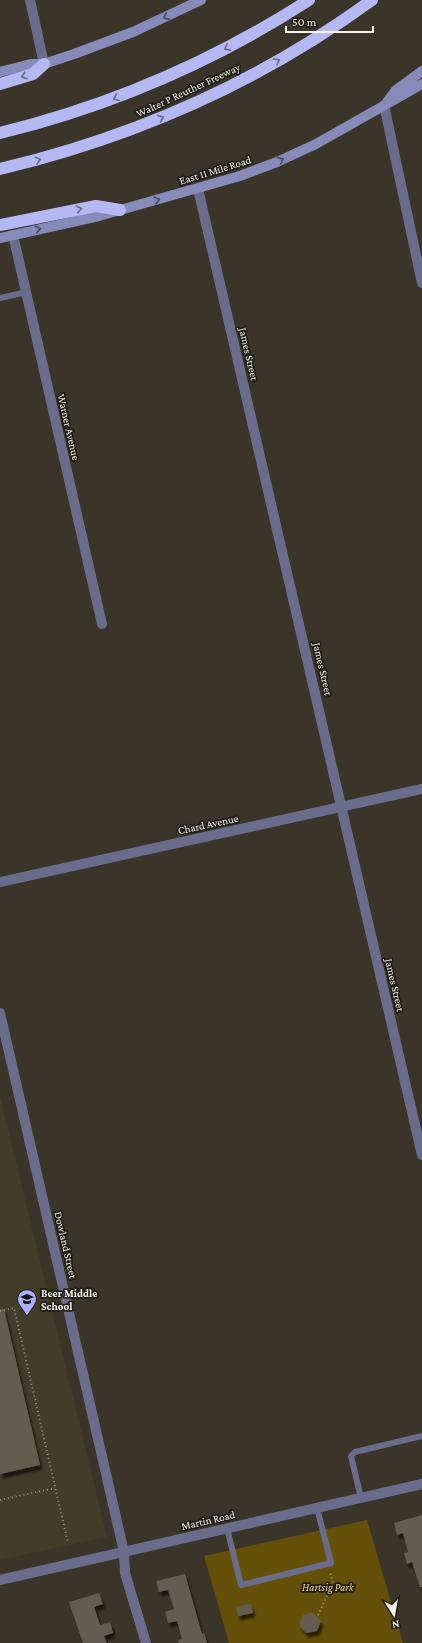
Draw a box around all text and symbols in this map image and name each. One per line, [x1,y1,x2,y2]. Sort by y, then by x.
scale bar [286,8,373,34]
one-way arrow [163,12,170,20]
text: 50 m [292,15,317,29]
one-way arrow [224,43,231,51]
one-way arrow [273,58,280,65]
street label: Walter P Reuther Freeway [134,60,243,120]
one-way arrow [20,71,27,80]
one-way arrow [113,93,120,101]
one-way arrow [156,115,164,123]
street label: East 11 Mile Road [178,153,253,187]
one-way arrow [34,156,41,165]
one-way arrow [277,157,284,165]
one-way arrow [154,196,160,204]
one-way arrow [76,206,83,214]
one-way arrow [35,226,41,234]
street label: James Street [236,325,261,382]
street label: Warner Avenue [56,393,83,462]
street label: James Street [310,640,335,697]
street label: Chard Avenue [177,812,239,836]
street label: James Street [382,956,407,1013]
street label: Dowland Street [52,1210,80,1280]
place label: Beer Middle School [41,1287,97,1312]
school or university icon: Beer Middle School [16,1288,38,1316]
street label: Martin Road [180,1508,236,1532]
park label: Hartsig Park [302,1581,355,1594]
north arrow [374,1595,414,1635]
text: N [391,1618,401,1632]

